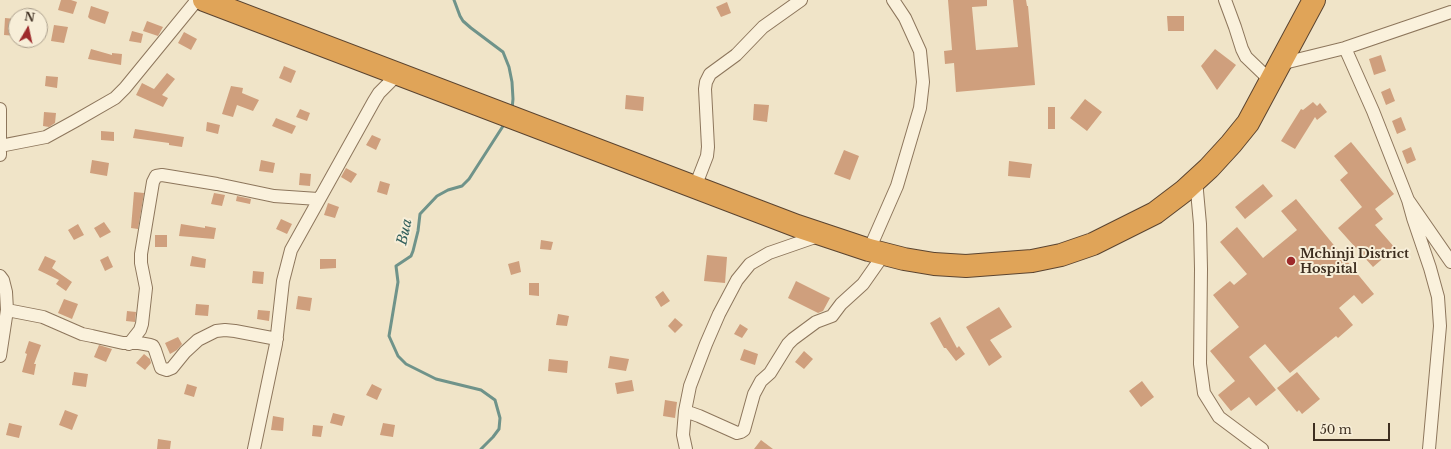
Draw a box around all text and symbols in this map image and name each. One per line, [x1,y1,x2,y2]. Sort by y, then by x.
north arrow [8,8,48,48]
text: N [24,9,36,25]
water label: Bua [394,217,416,247]
place label: Mchinji District Hospital [1300,246,1409,277]
marker: Mchinji District Hospital [1285,255,1297,267]
scale bar [1315,415,1392,441]
text: 50 m [1320,422,1352,437]

